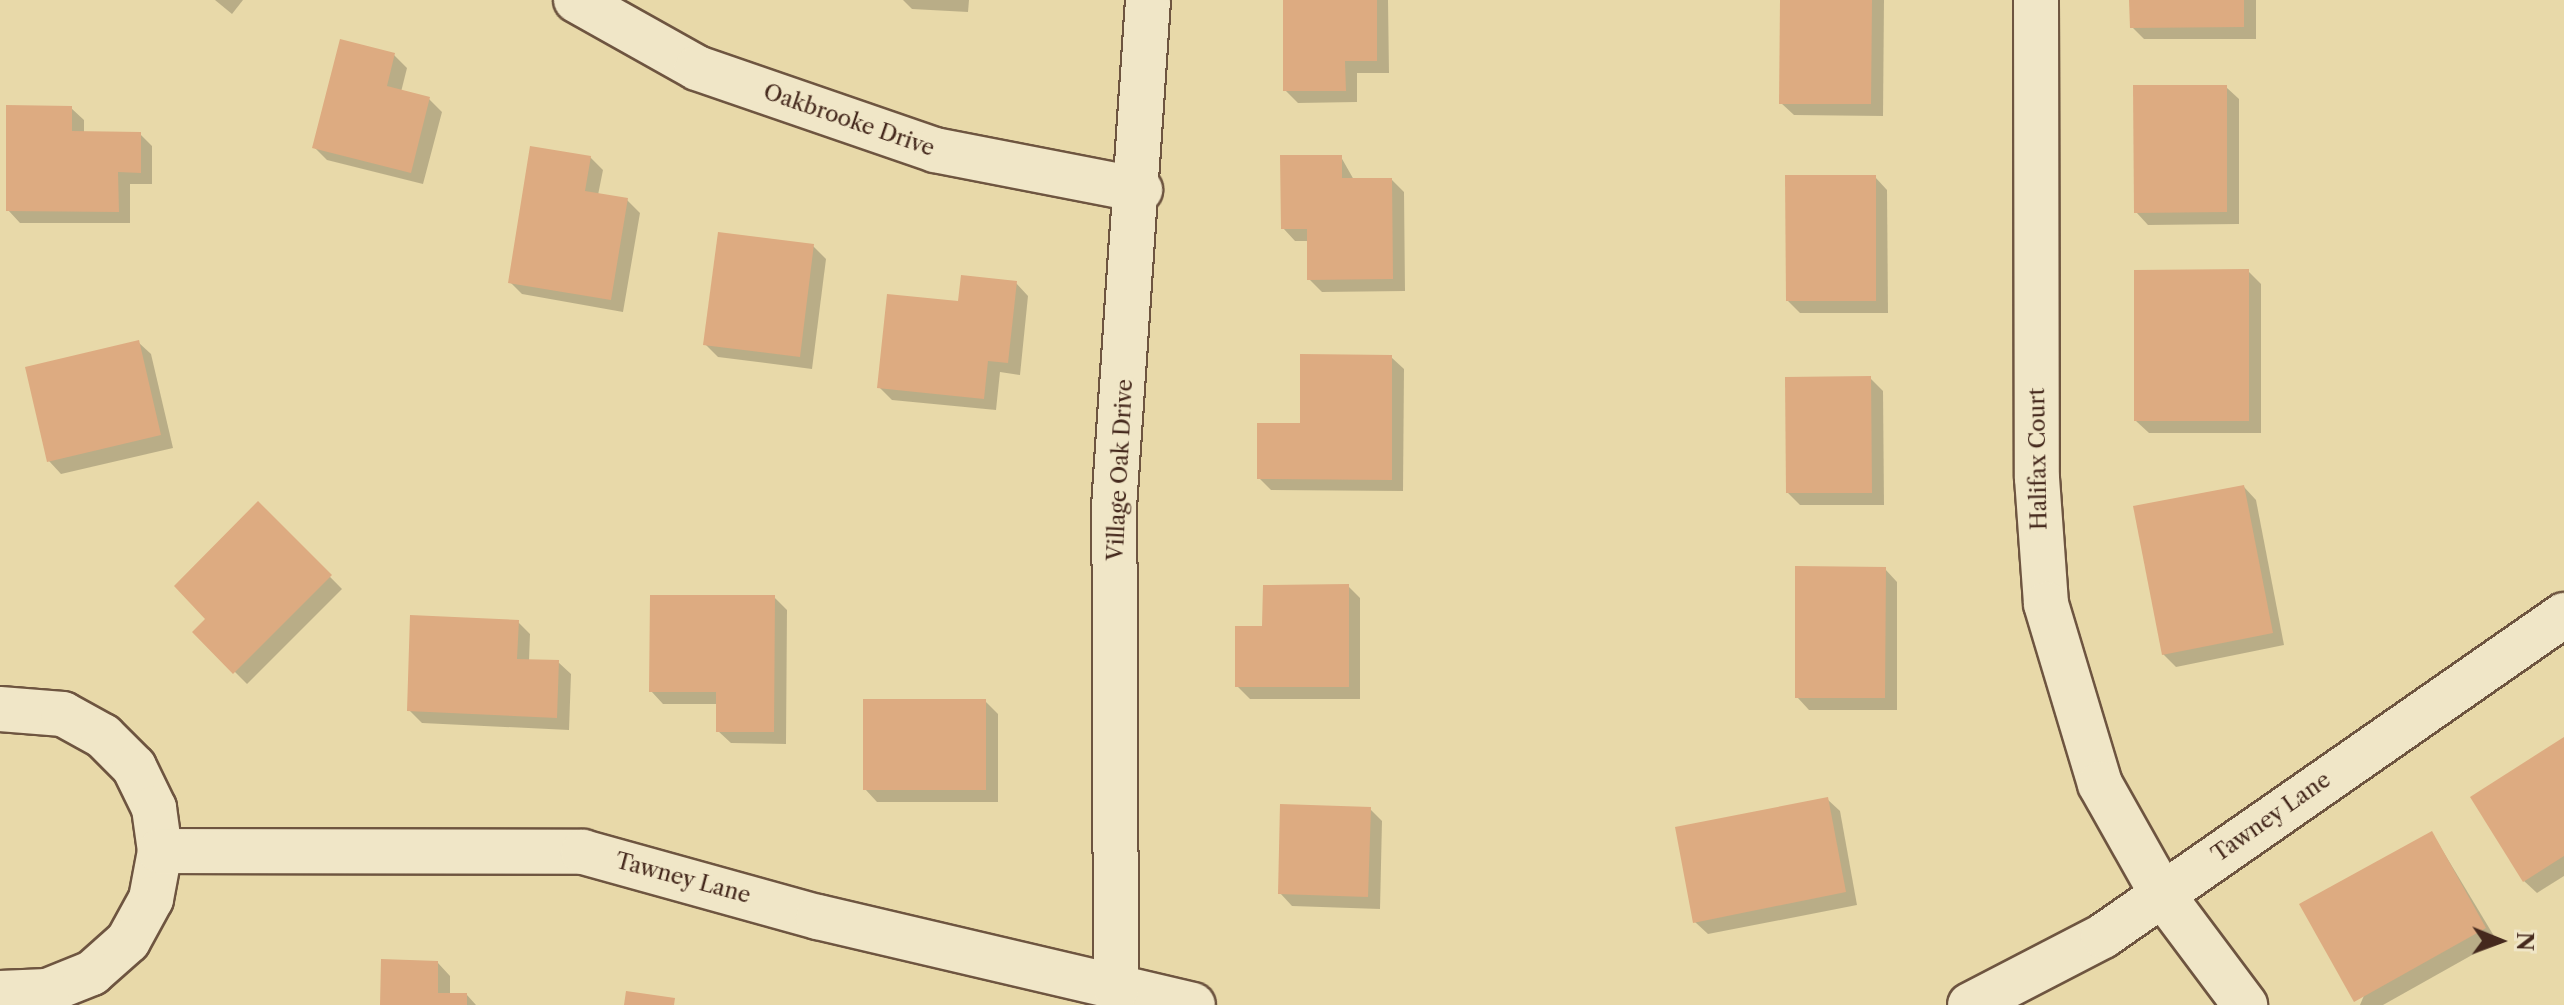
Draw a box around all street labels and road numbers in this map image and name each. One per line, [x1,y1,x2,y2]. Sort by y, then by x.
street label: Oakbrooke Drive [760,78,938,162]
street label: Village Oak Drive [1102,378,1138,562]
street label: Halifax Court [2024,387,2052,531]
street label: Tawney Lane [2206,766,2336,868]
street label: Tawney Lane [612,847,754,909]

